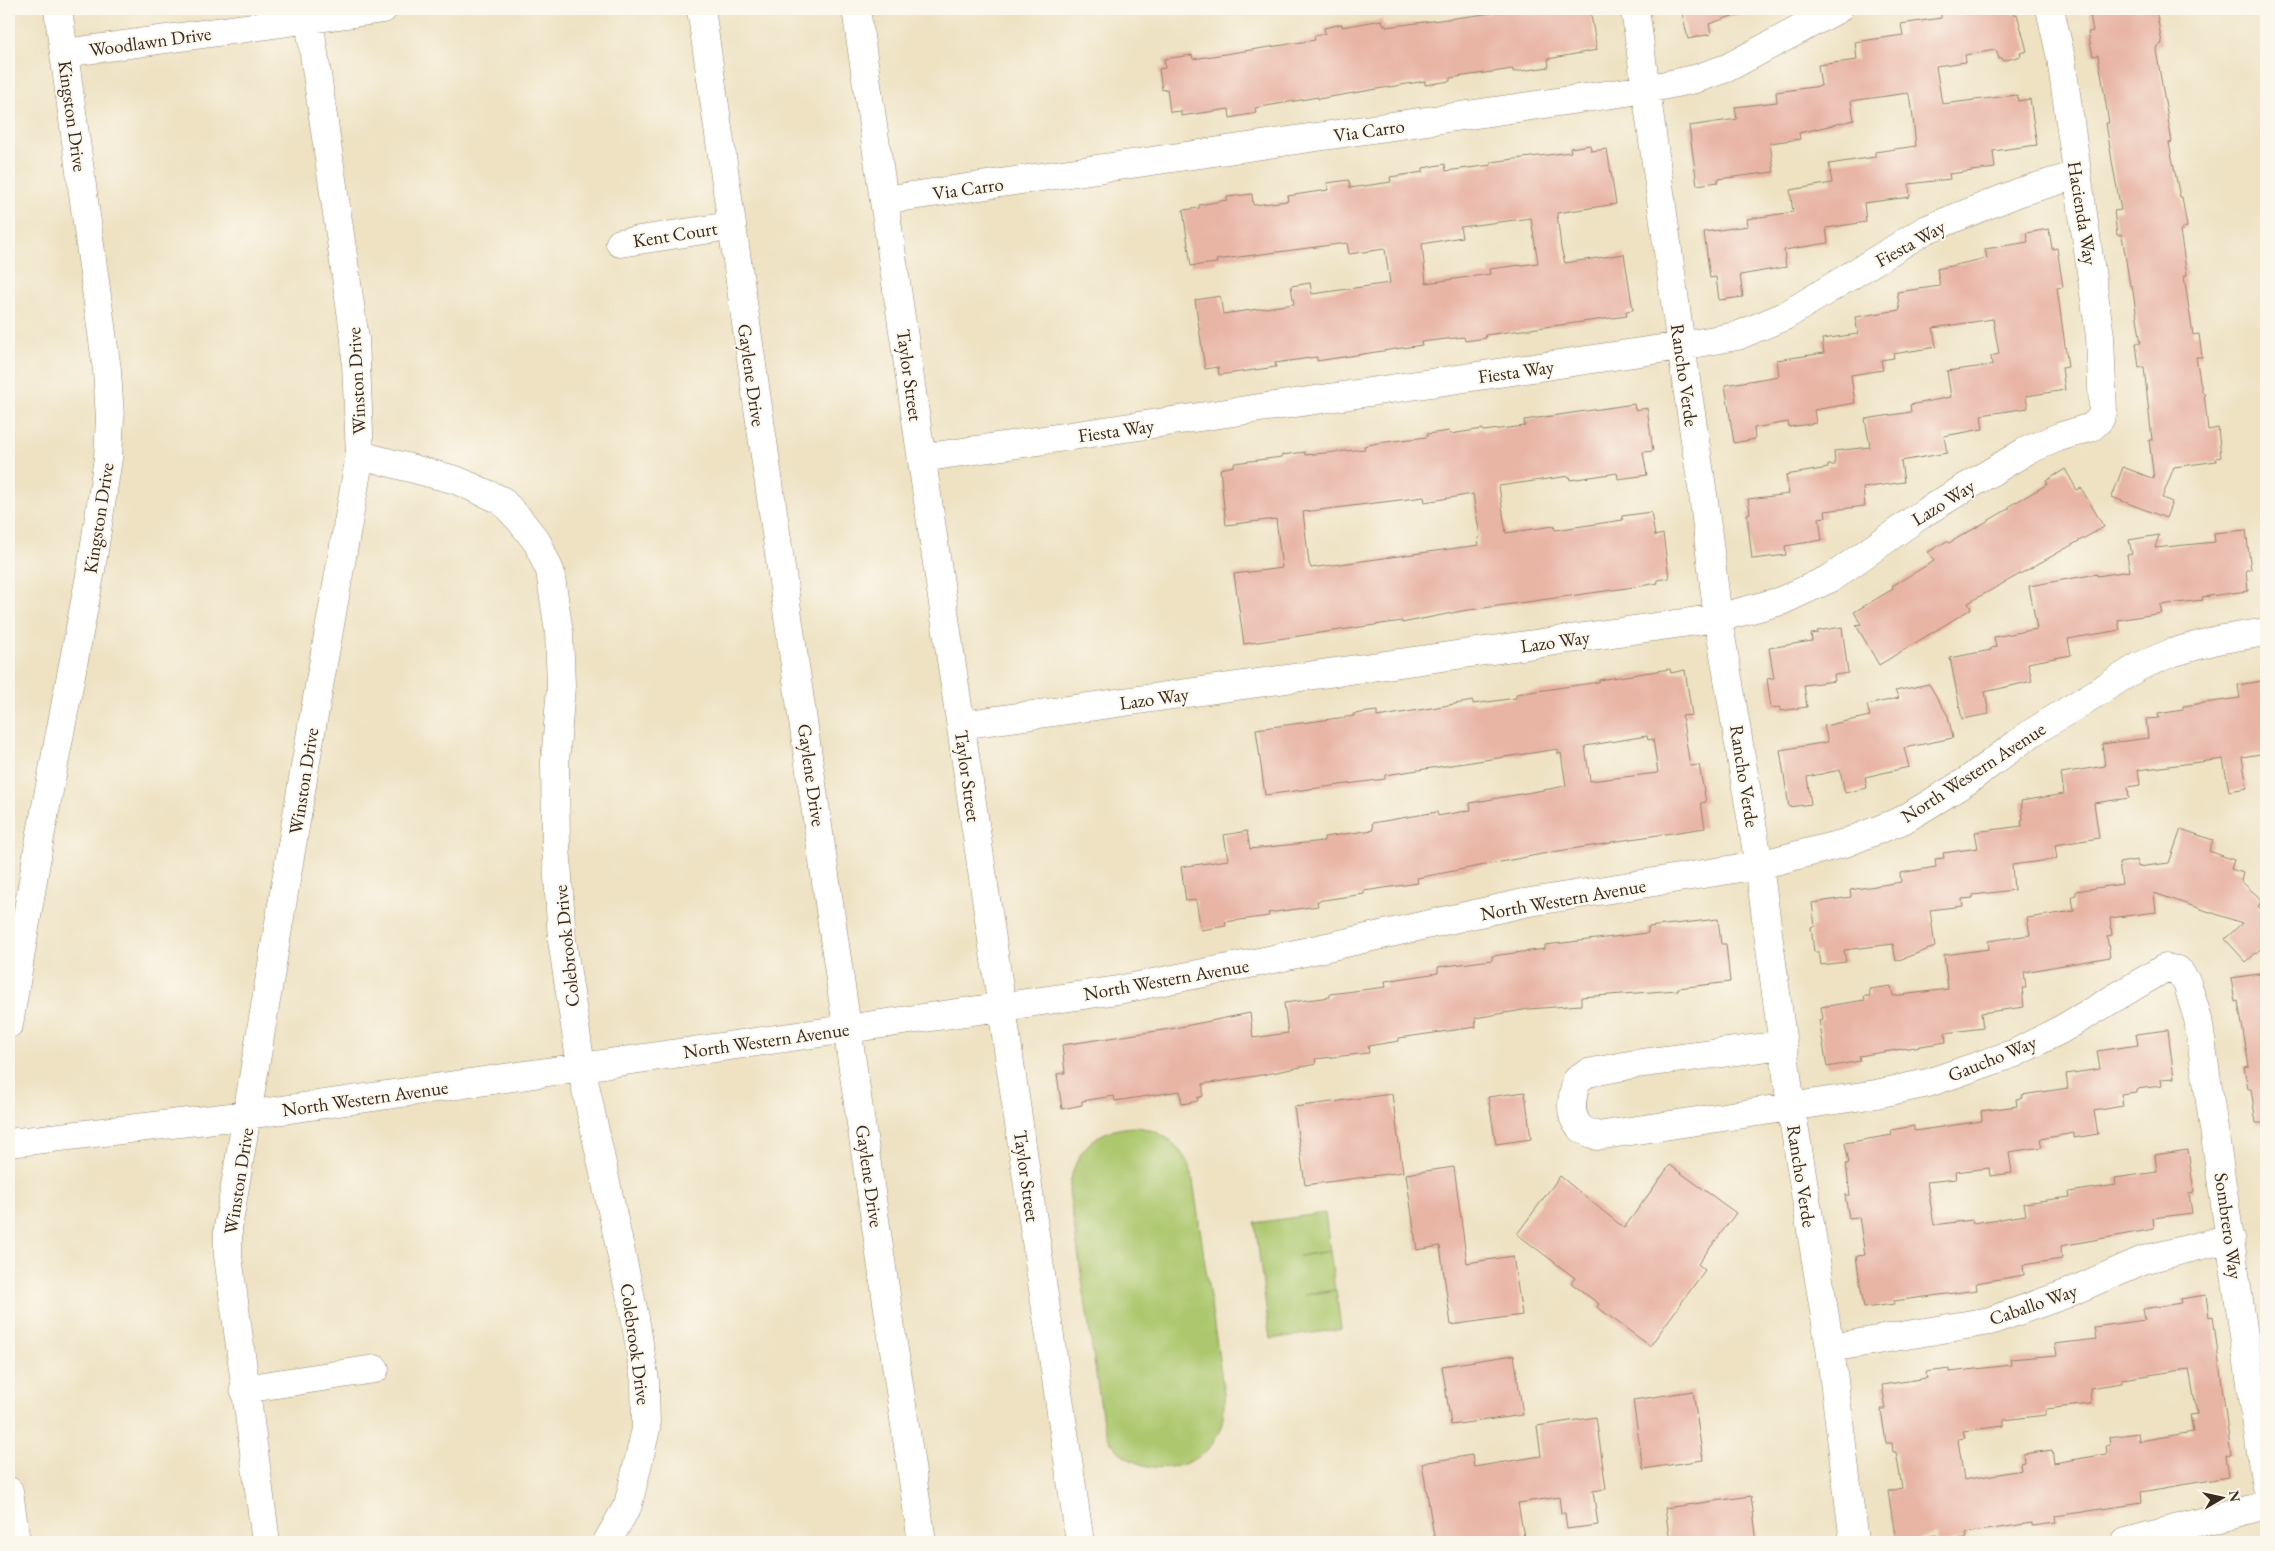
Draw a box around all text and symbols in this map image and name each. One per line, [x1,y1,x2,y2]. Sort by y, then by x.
street label: Woodlawn Drive [87,21,213,62]
street label: Kingston Drive [52,59,93,173]
street label: Via Carro [1332,113,1406,148]
street label: Hacienda Way [2062,159,2103,268]
street label: Via Carro [931,171,1005,206]
street label: Fiesta Way [1871,214,1950,273]
street label: Kent Court [631,215,719,254]
street label: Gaylene Drive [732,322,771,428]
street label: Rancho Verde [1665,322,1704,428]
street label: Winston Drive [341,327,372,435]
street label: Taylor Street [891,328,928,423]
street label: Fiesta Way [1476,354,1556,389]
street label: Fiesta Way [1076,413,1156,448]
street label: Kingston Drive [77,461,120,575]
street label: Lazo Way [1907,473,1980,532]
street label: Lazo Way [1519,624,1592,659]
street label: Lazo Way [1118,681,1191,716]
street label: North Western Avenue [1896,716,2050,829]
street label: Gaylene Drive [792,722,831,828]
street label: Rancho Verde [1724,723,1765,829]
street label: Winston Drive [283,726,324,836]
street label: Taylor Street [949,729,986,824]
street label: North Western Avenue [1478,873,1648,926]
street label: Colebrook Drive [548,884,585,1008]
street label: North Western Avenue [1081,953,1251,1006]
street label: North Western Avenue [681,1016,851,1065]
street label: Gaucho Way [1944,1029,2041,1088]
street label: North Western Avenue [280,1074,450,1123]
street label: Gaylene Drive [850,1123,889,1229]
street label: Rancho Verde [1781,1123,1822,1229]
street label: Winston Drive [218,1126,259,1236]
street label: Taylor Street [1008,1129,1045,1224]
street label: Sombrero Way [2209,1171,2248,1282]
street label: Caballo Way [1986,1278,2081,1331]
street label: Colebrook Drive [615,1282,656,1406]
north arrow [2198,1474,2248,1524]
text: N [2225,1489,2245,1504]

